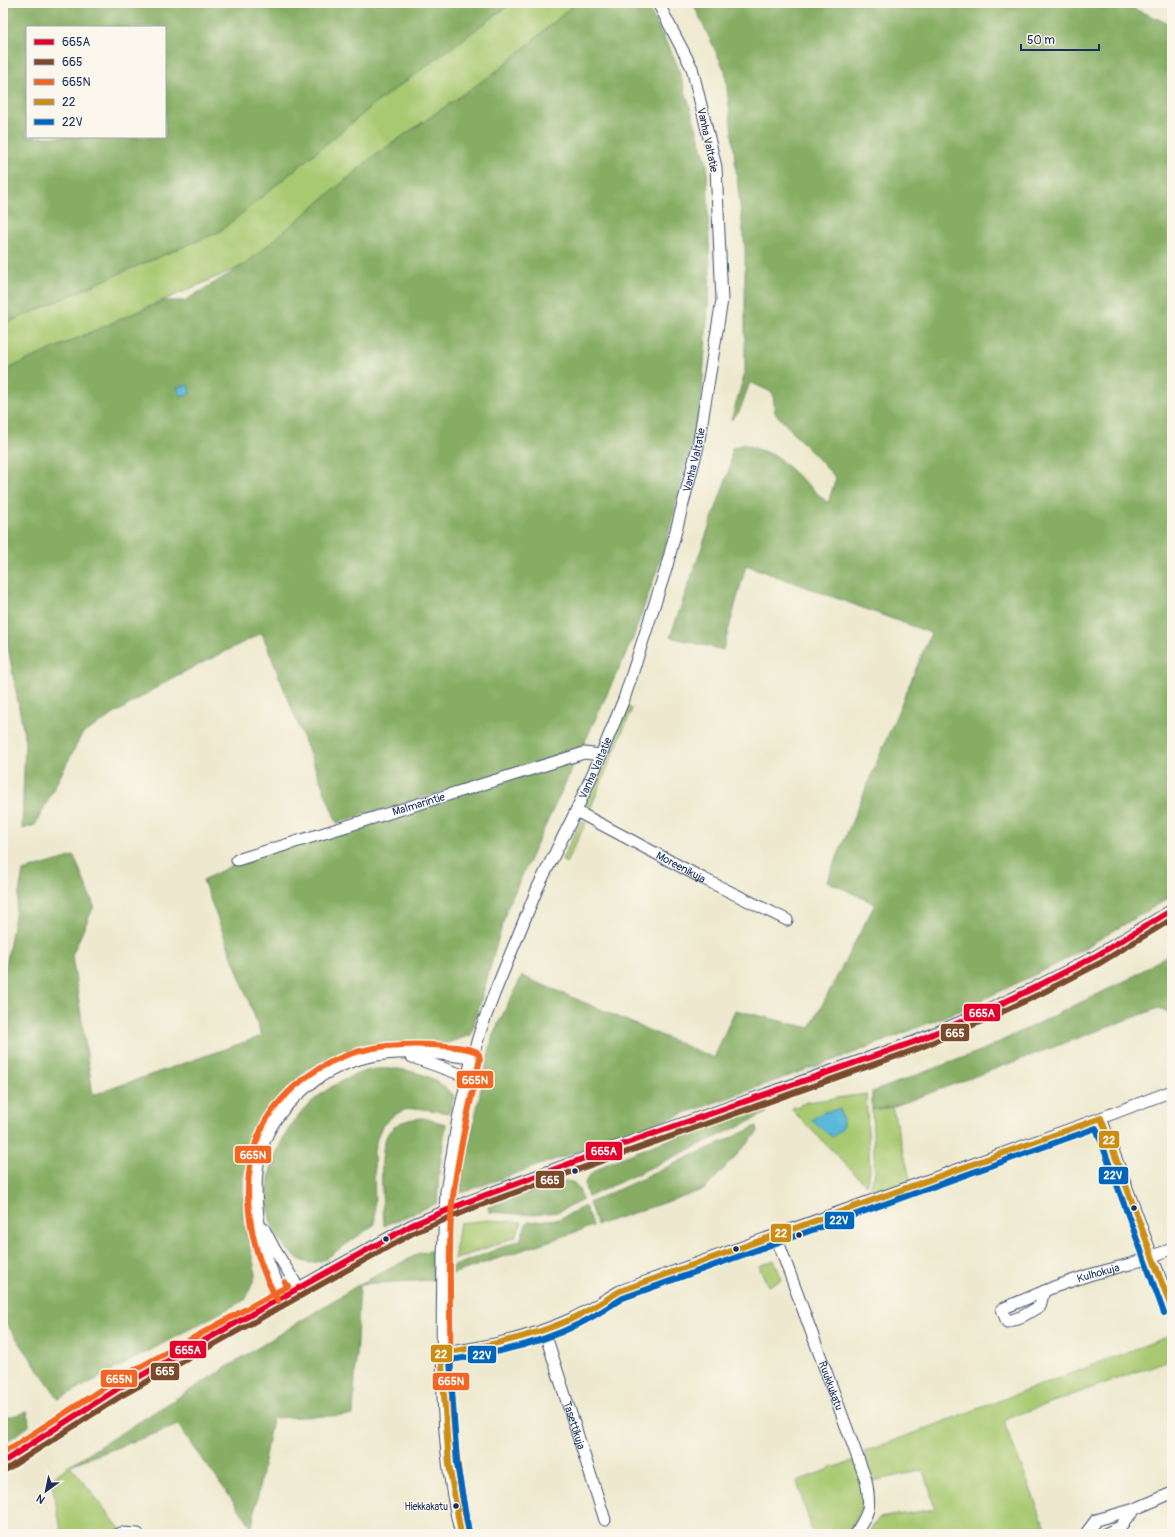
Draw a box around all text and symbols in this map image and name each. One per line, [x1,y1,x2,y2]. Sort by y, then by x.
legend [26,26,166,138]
scale bar [1021,26,1099,52]
text: 50 m [1027,33,1055,48]
text: 665A [62,35,90,50]
text: 665 [62,55,82,70]
text: 665N [62,75,91,90]
text: 22 [62,95,76,110]
street label: Vanha Valtatie [694,107,721,174]
text: 22V [62,115,83,130]
street label: Vanha Valtatie [680,426,708,494]
street label: Vanha Valtatie [576,735,615,801]
street label: Malmarintie [391,790,447,819]
street label: Moreenikuja [654,849,708,886]
line badge: 665A [963,1003,1001,1022]
text: 665A [969,1007,996,1020]
line badge: 665 [940,1023,970,1042]
text: 665 [946,1027,964,1040]
line badge: 665N [456,1070,494,1089]
text: 665N [462,1074,489,1087]
line badge: 22 [1098,1130,1120,1149]
text: 22 [1103,1134,1115,1147]
line badge: 665A [585,1141,623,1161]
line badge: 665N [234,1145,272,1164]
text: 665A [591,1145,618,1158]
text: 665N [240,1149,267,1162]
unlabelled marker [570,1166,580,1176]
line badge: 22V [1098,1166,1129,1185]
text: 22V [1104,1169,1123,1182]
line badge: 665 [535,1170,565,1189]
text: 665 [541,1174,559,1187]
unlabelled marker [1129,1203,1139,1213]
line badge: 22V [824,1211,855,1230]
text: 22V [830,1214,849,1227]
line badge: 22 [770,1223,792,1243]
text: 22 [775,1227,787,1240]
unlabelled marker [794,1230,804,1240]
unlabelled marker [381,1234,391,1244]
unlabelled marker [731,1244,741,1254]
street label: Kulhokuja [1075,1261,1121,1286]
line badge: 665A [169,1340,207,1359]
text: 665A [175,1344,202,1357]
line badge: 22 [430,1344,453,1363]
line badge: 22V [467,1345,497,1364]
text: 22 [435,1348,447,1361]
text: 22V [473,1349,492,1362]
street label: Ruukkukatu [816,1359,846,1412]
line badge: 665 [150,1362,180,1381]
text: 665 [156,1365,174,1378]
line badge: 665N [100,1369,138,1388]
line badge: 665N [432,1372,470,1391]
text: 665N [106,1373,133,1386]
text: 665N [438,1375,465,1388]
street label: Tasettikuja [560,1400,588,1451]
north arrow [26,1471,66,1511]
text: N [34,1491,47,1506]
place label: Hiekkakatu [404,1501,448,1513]
marker: Hiekkakatu [451,1501,461,1511]

